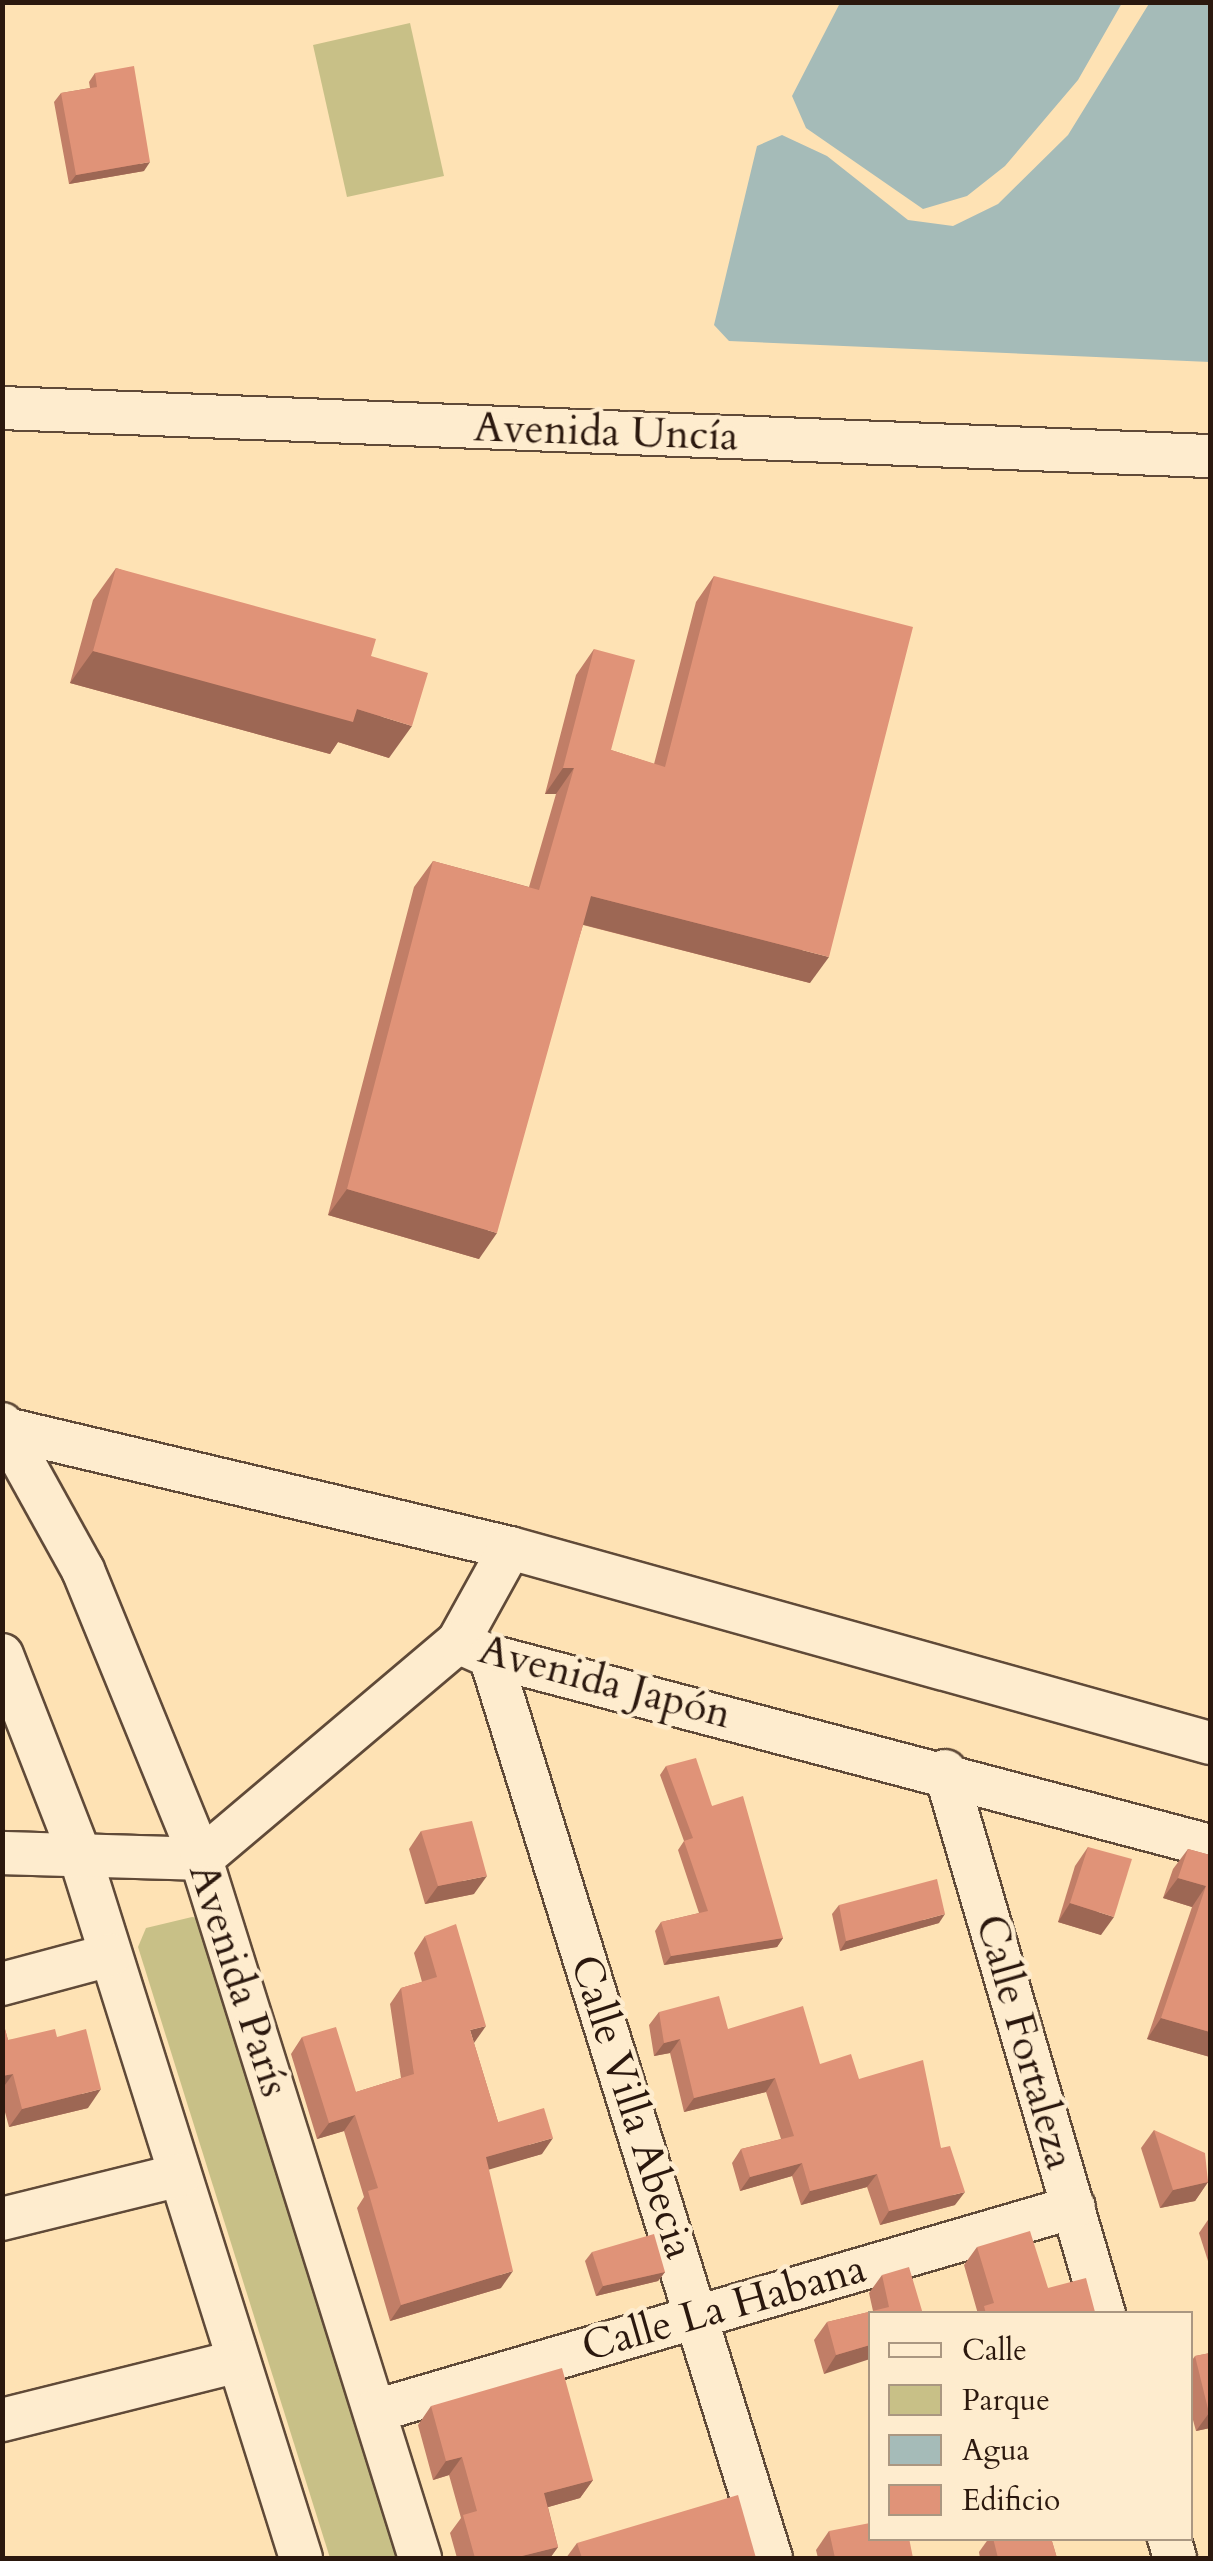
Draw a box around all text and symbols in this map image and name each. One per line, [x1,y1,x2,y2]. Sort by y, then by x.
street label: Avenida Uncía [473,402,739,462]
street label: Avenida Japón [473,1624,737,1740]
street label: Avenida París [178,1857,300,2103]
street label: Calle Fortaleza [965,1909,1085,2175]
street label: Calle Villa Abecia [559,1949,705,2265]
street label: Calle La Habana [576,2243,872,2373]
legend [868,2311,1193,2541]
text: Calle [962,2330,1027,2371]
text: Parque [962,2380,1050,2421]
text: Agua [962,2430,1030,2471]
text: Edificio [962,2480,1060,2521]

